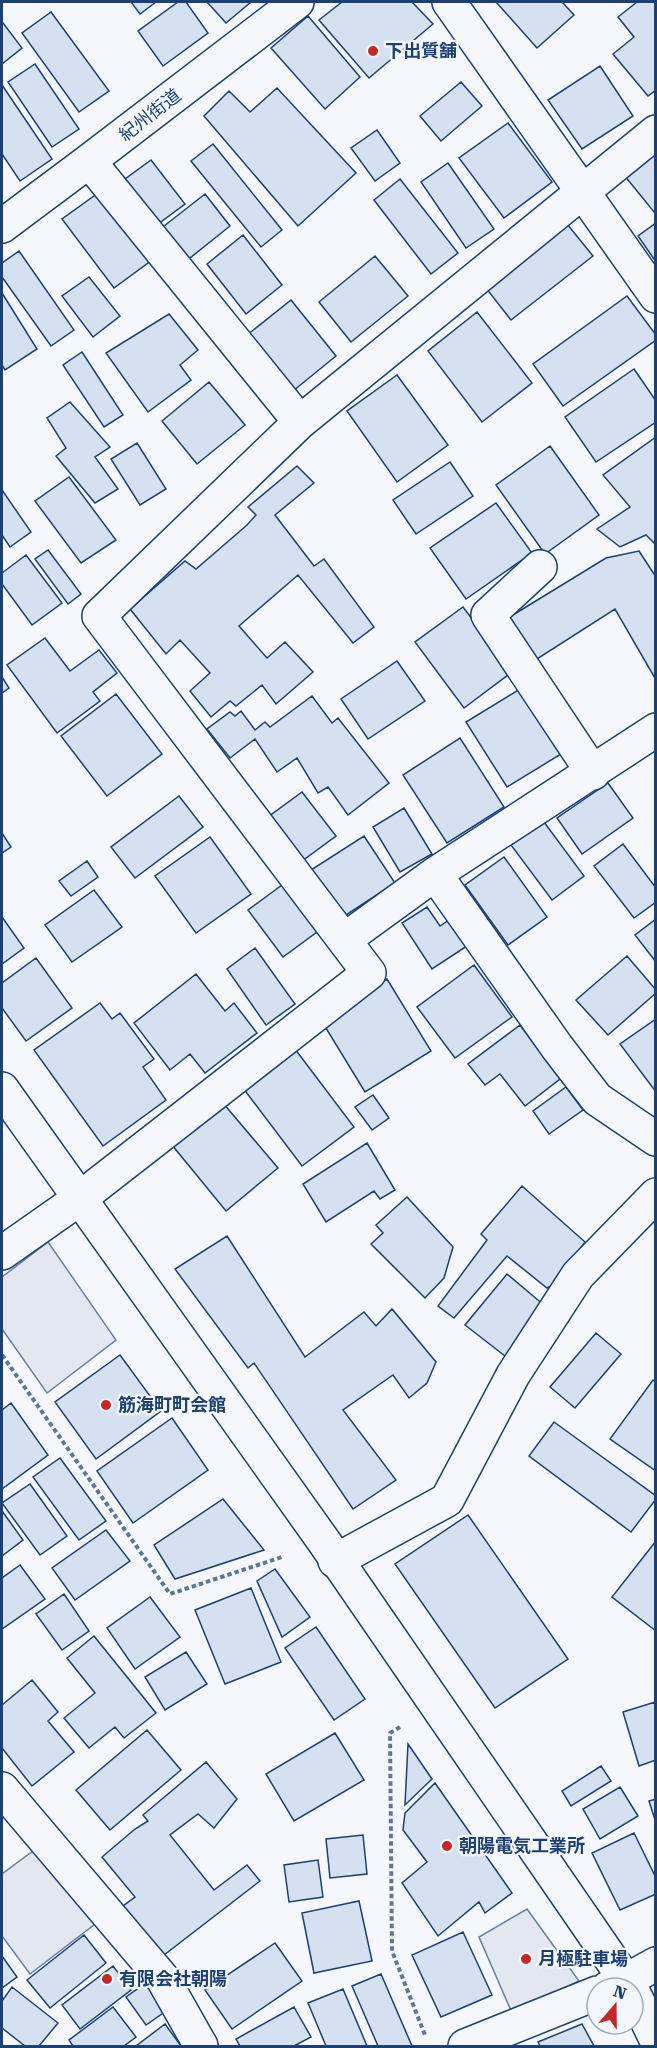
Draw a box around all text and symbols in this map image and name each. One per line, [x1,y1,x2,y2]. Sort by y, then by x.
place label: 下出質舗 [385,40,457,61]
marker: 下出質舗 [366,44,380,58]
street label: 紀州街道 [115,84,185,145]
place label: 筋海町町会館 [118,1394,226,1415]
marker: 筋海町町会館 [99,1398,113,1412]
place label: 朝陽電気工業所 [459,1835,585,1856]
marker: 朝陽電気工業所 [440,1839,454,1853]
place label: 月極駐車場 [538,1948,628,1969]
marker: 月極駐車場 [519,1952,533,1966]
place label: 有限会社朝陽 [119,1968,227,1989]
marker: 有限会社朝陽 [100,1972,114,1986]
north arrow [585,1976,645,2036]
text: N [611,1981,629,2003]

